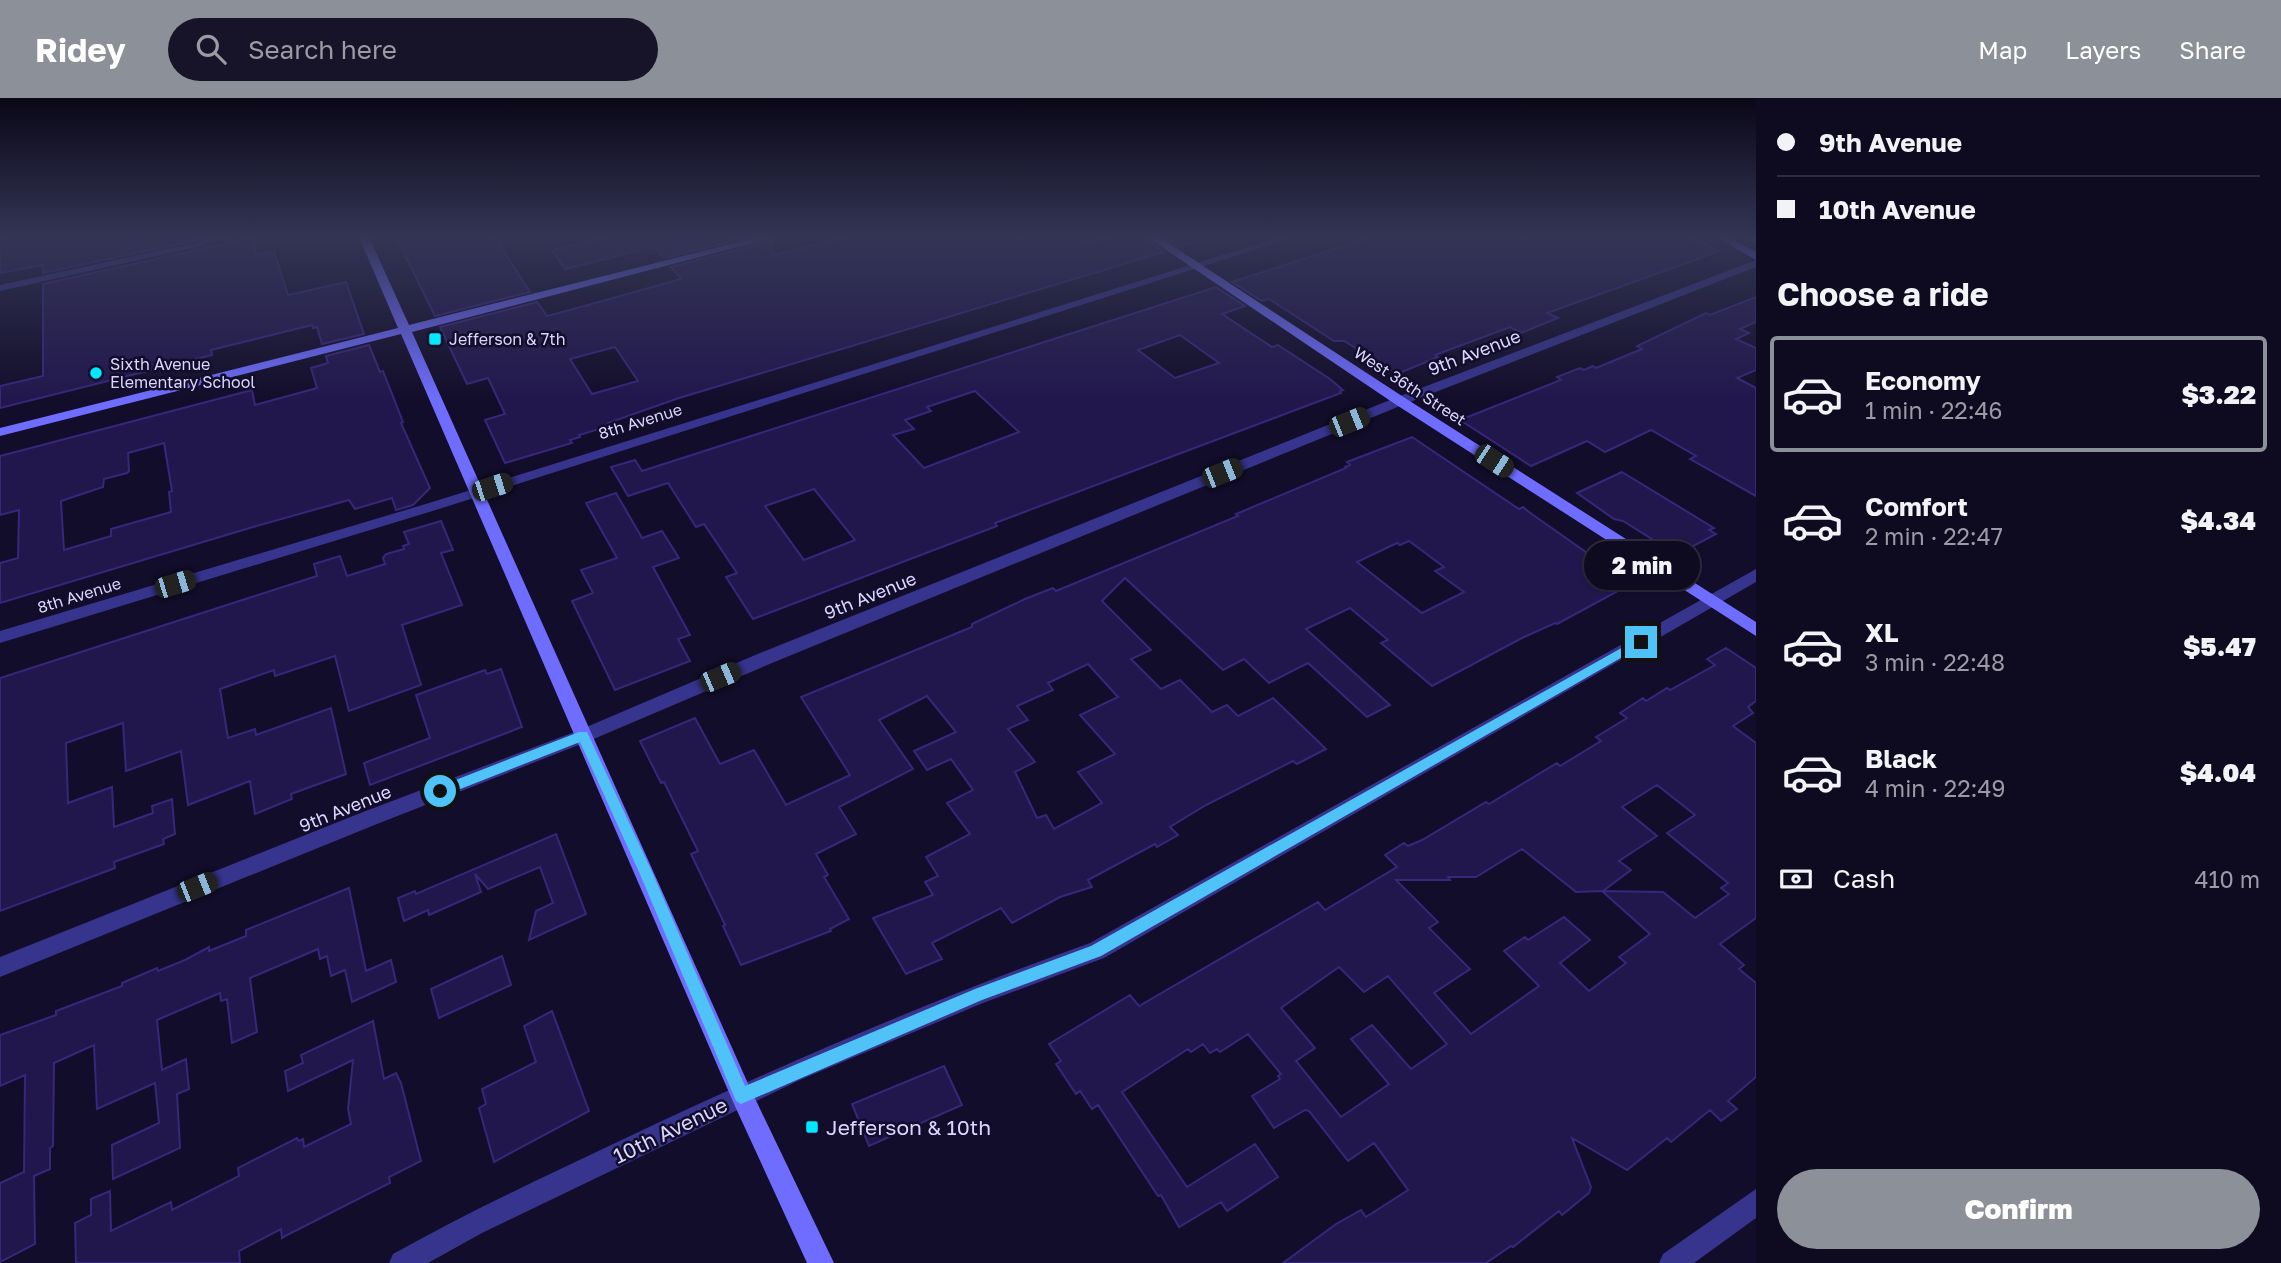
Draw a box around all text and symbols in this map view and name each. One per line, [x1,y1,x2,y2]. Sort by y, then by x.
search box [168,18,658,81]
text: Ridey [35,30,126,69]
icon: search [192,30,230,68]
text: Search here [248,34,397,65]
text: Map [1978,35,2027,64]
text: Layers [2065,35,2141,64]
text: Share [2179,35,2246,64]
text: 9th Avenue [1819,127,1962,158]
text: 10th Avenue [1819,194,1976,225]
text: Choose a ride [1777,275,1989,313]
street label: 9th Avenue [1425,324,1523,380]
place label: Jefferson & 7th [449,329,566,349]
marker: Jefferson & 7th [427,331,443,347]
street label: West 36th Street [1350,342,1470,430]
place label: Sixth Avenue Elementary School [110,354,255,392]
icon: car [1781,363,1844,426]
marker: Sixth Avenue Elementary School [88,365,104,381]
text: Economy [1865,365,1981,396]
text: $3.22 [2181,379,2256,410]
text: 1 min · 22:46 [1865,396,2003,424]
street label: 8th Avenue [596,399,684,443]
car [1326,404,1373,440]
car [1471,441,1518,481]
car [1199,455,1246,491]
car [469,471,516,503]
icon: car [1781,489,1844,552]
text: Comfort [1865,491,1968,522]
text: $4.34 [2181,505,2256,536]
text: 2 min · 22:47 [1865,522,2003,550]
callout: 2 min [1583,540,1699,589]
text: 2 min [1612,551,1672,579]
street label: 9th Avenue [821,567,919,623]
car [152,568,199,600]
street label: 8th Avenue [35,573,123,617]
icon: car [1781,615,1844,678]
text: XL [1865,617,1899,648]
route end [1625,626,1657,658]
text: $5.47 [2183,631,2256,662]
text: 3 min · 22:48 [1865,648,2005,676]
car [697,659,744,695]
icon: car [1781,741,1844,804]
text: Black [1865,743,1937,774]
text: $4.04 [2180,757,2256,788]
text: 4 min · 22:49 [1865,774,2005,802]
route start [424,775,456,807]
street label: 9th Avenue [296,780,394,836]
icon: cash [1777,860,1815,898]
text: Cash [1833,863,1895,894]
text: 410 m [2194,865,2260,893]
car [174,869,221,905]
street label: 10th Avenue [609,1091,731,1169]
place label: Jefferson & 10th [826,1114,991,1140]
marker: Jefferson & 10th [804,1119,820,1135]
button: Confirm [1777,1169,2260,1249]

